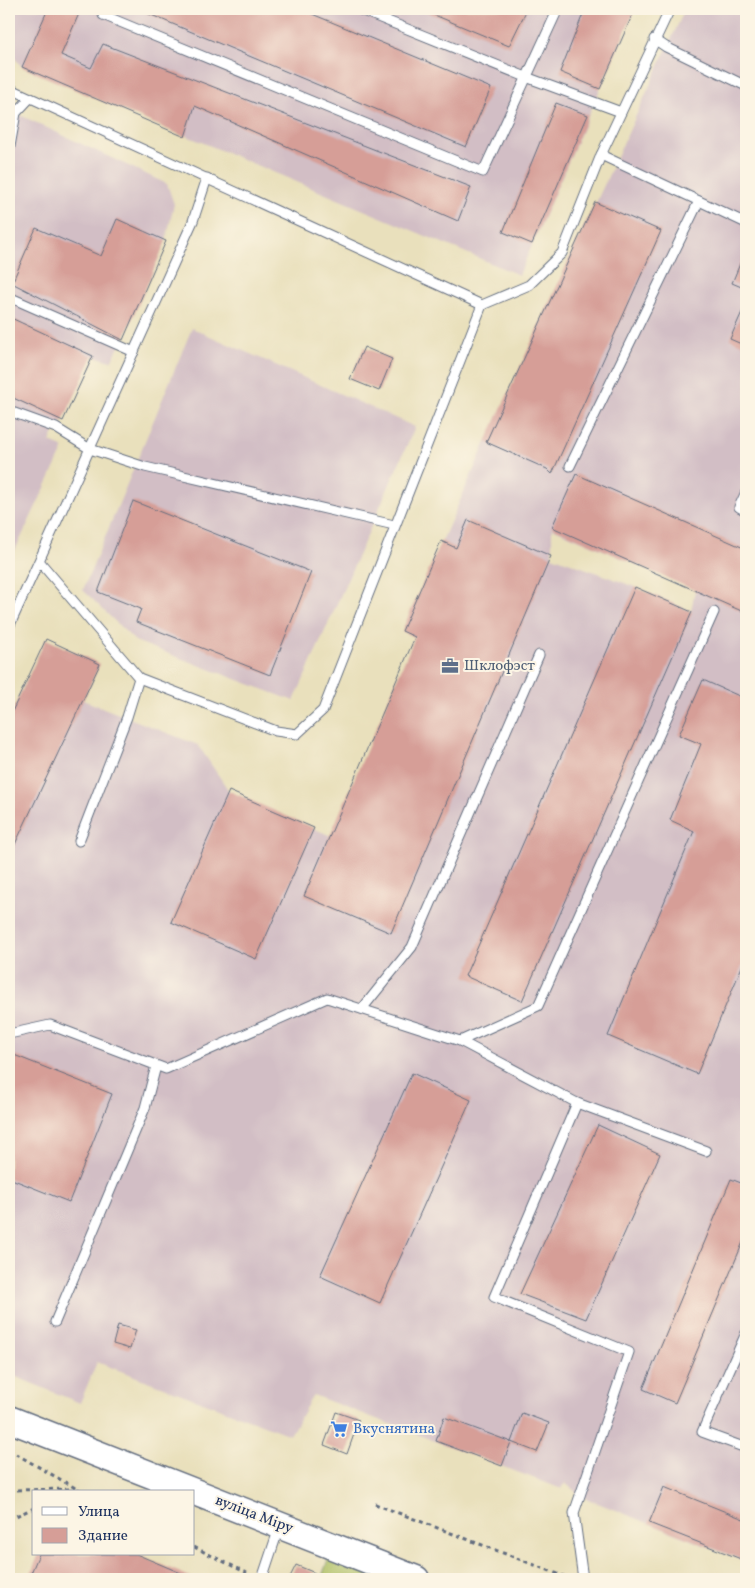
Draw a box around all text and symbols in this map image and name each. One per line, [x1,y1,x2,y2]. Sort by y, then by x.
office icon: Шклофэст [440,656,460,676]
place label: Шклофэст [464,656,535,677]
supermarket icon: Вкуснятина [329,1419,349,1439]
place label: Вкуснятина [353,1419,435,1440]
legend [32,1490,195,1556]
street label: вуліца Міру [212,1490,296,1540]
text: Улица [78,1502,120,1523]
text: Здание [78,1526,128,1547]

